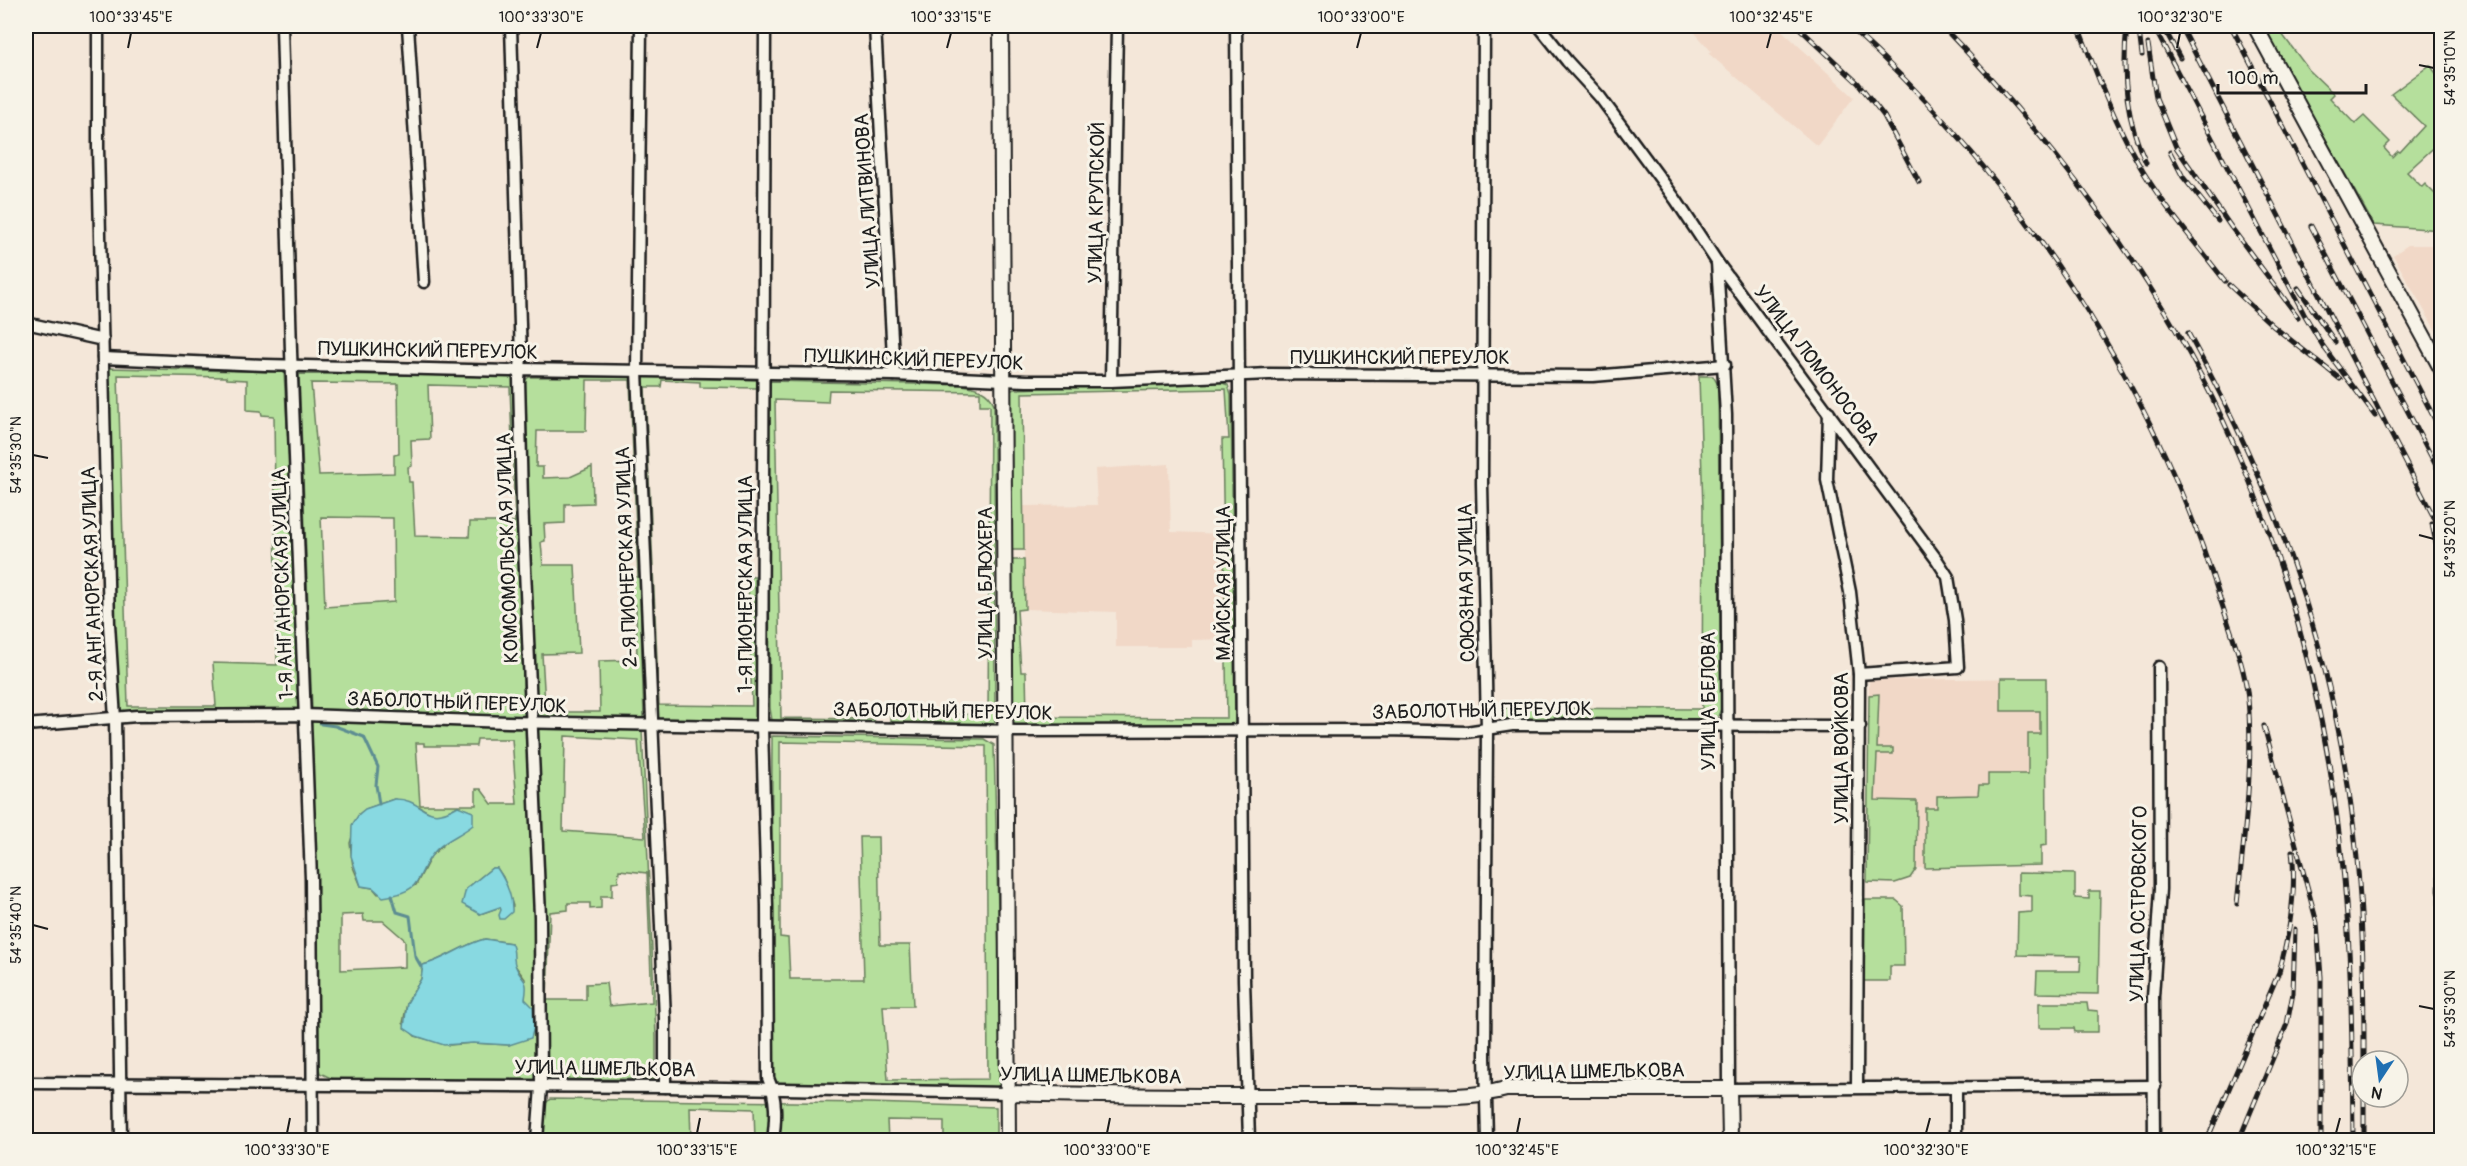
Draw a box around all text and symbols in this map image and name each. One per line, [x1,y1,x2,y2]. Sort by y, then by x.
text: 100°33'45"E [89,8,173,27]
text: 100°33'30"E [498,8,584,27]
text: 100°33'15"E [911,8,991,27]
text: 100°33'00"E [1317,8,1405,27]
text: 100°32'45"E [1729,8,1813,27]
text: 100°32'30"E [2137,8,2223,27]
text: 54°35'10"N [2441,30,2460,106]
scale bar [2218,57,2366,95]
text: 100 m [2227,67,2279,90]
street label: УЛИЦА ЛИТВИНОВА [849,112,886,289]
street label: УЛИЦА КРУПСКОЙ [1083,122,1110,284]
street label: УЛИЦА ЛОМОНОСОВА [1748,280,1885,450]
street label: ПУШКИНСКИЙ ПЕРЕУЛОК [318,336,538,365]
street label: ПУШКИНСКИЙ ПЕРЕУЛОК [804,343,1024,376]
street label: ПУШКИНСКИЙ ПЕРЕУЛОК [1290,345,1510,370]
text: 54°35'30"N [7,416,26,494]
street label: КОМСОМОЛЬСКАЯ УЛИЦА [491,432,524,664]
street label: 2-Я ПИОНЕРСКАЯ УЛИЦА [610,446,643,668]
street label: 2-Я АНГАНОРСКАЯ УЛИЦА [76,466,109,702]
street label: 1-Я АНГАНОРСКАЯ УЛИЦА [266,468,299,700]
street label: 1-Я ПИОНЕРСКАЯ УЛИЦА [733,475,758,693]
text: 54°35'20"N [2441,500,2460,578]
street label: СОЮЗНАЯ УЛИЦА [1453,503,1480,663]
street label: МАЙСКАЯ УЛИЦА [1211,505,1236,661]
street label: УЛИЦА БЛЮХЕРА [973,507,998,659]
street label: УЛИЦА БЕЛОВА [1696,632,1721,770]
street label: УЛИЦА ВОЙКОВА [1829,672,1854,824]
street label: ЗАБОЛОТНЫЙ ПЕРЕУЛОК [347,686,567,719]
street label: ЗАБОЛОТНЫЙ ПЕРЕУЛОК [1372,696,1592,725]
street label: ЗАБОЛОТНЫЙ ПЕРЕУЛОК [833,697,1053,726]
street label: УЛИЦА ОСТРОВСКОГО [2124,806,2153,1002]
text: 54°35'40"N [7,886,26,964]
text: 54°35'30"N [2441,970,2460,1048]
north arrow [2350,1049,2410,1109]
street label: УЛИЦА ШМЕЛЬКОВА [514,1054,696,1083]
street label: УЛИЦА ШМЕЛЬКОВА [1503,1057,1685,1086]
street label: УЛИЦА ШМЕЛЬКОВА [1000,1061,1182,1090]
text: N [2369,1082,2384,1104]
text: 100°33'30"E [244,1141,330,1160]
text: 100°33'15"E [657,1141,737,1160]
text: 100°33'00"E [1063,1141,1151,1160]
text: 100°32'45"E [1475,1141,1559,1160]
text: 100°32'30"E [1883,1141,1969,1160]
text: 100°32'15"E [2296,1141,2376,1160]

